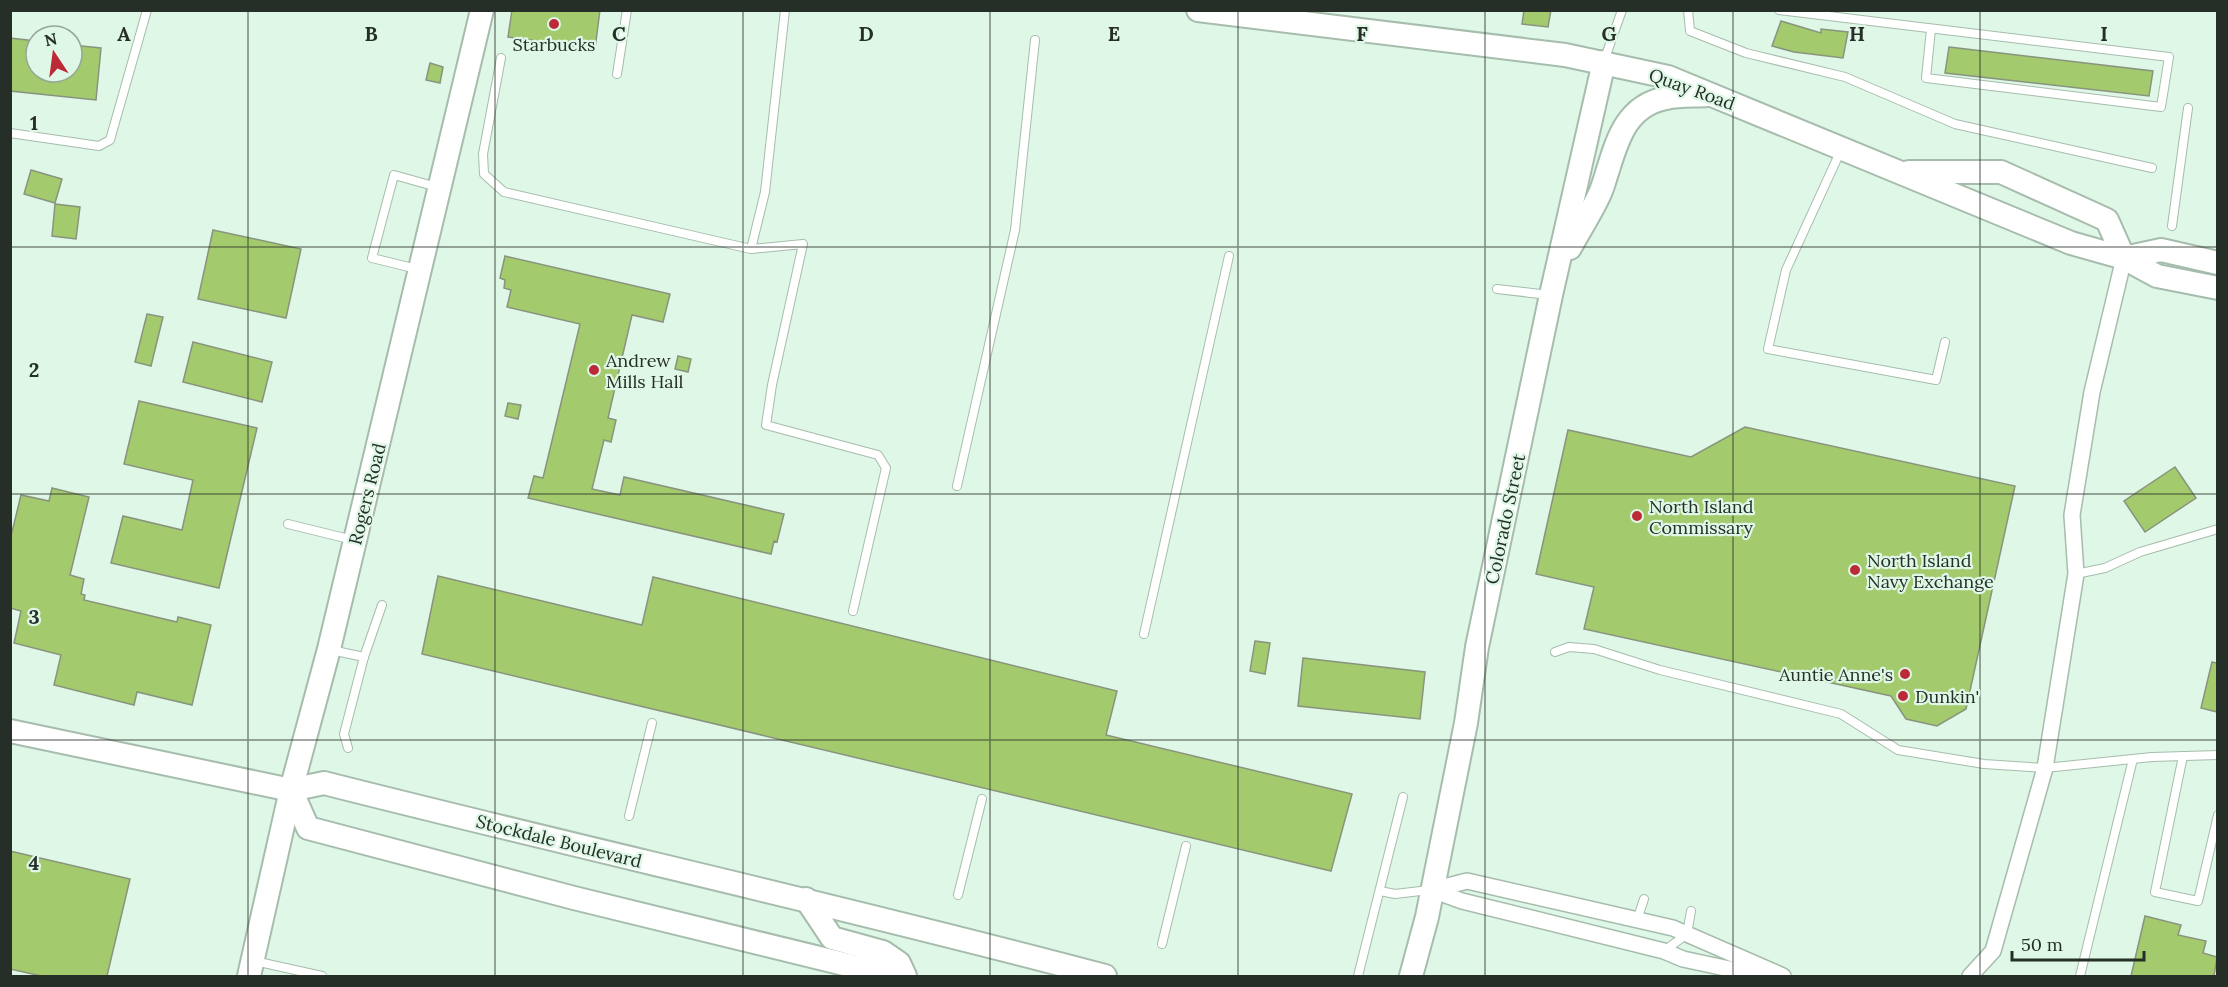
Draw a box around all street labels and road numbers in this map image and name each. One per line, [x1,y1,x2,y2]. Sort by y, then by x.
street label: Quay Road [1646,63,1739,115]
street label: Rogers Road [343,441,391,547]
street label: Colorado Street [1480,452,1530,586]
street label: Stockdale Boulevard [474,809,644,873]

